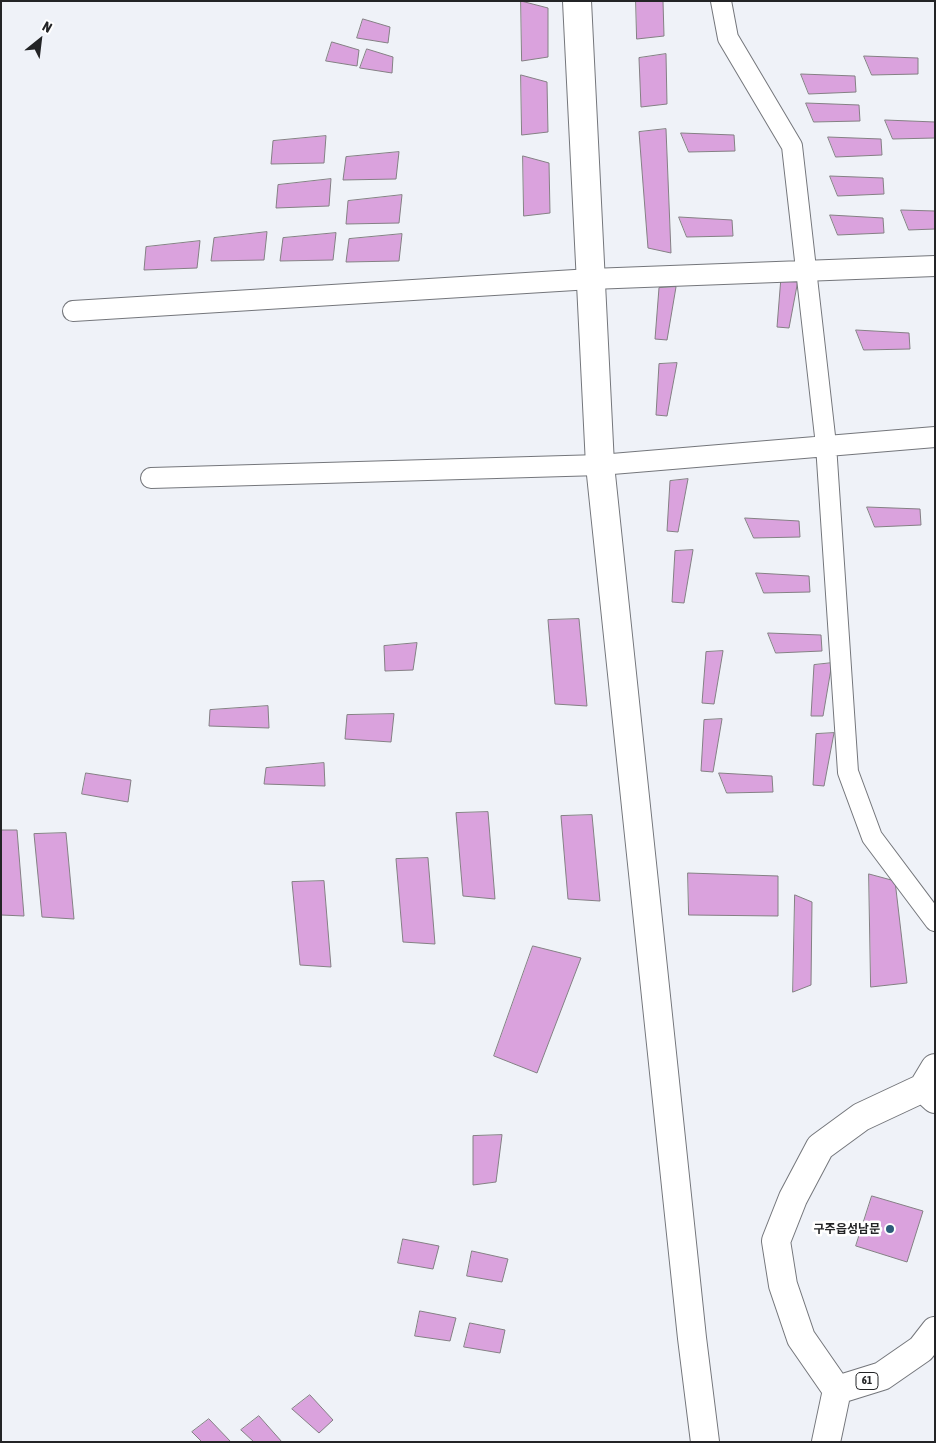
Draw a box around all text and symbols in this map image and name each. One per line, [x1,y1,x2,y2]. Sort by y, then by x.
north arrow [15,15,65,65]
text: N [40,18,55,36]
place label: 구주읍성남문 [814,1222,880,1236]
marker: 구주읍성남문 [884,1223,896,1235]
road number: 61 [856,1372,878,1390]

